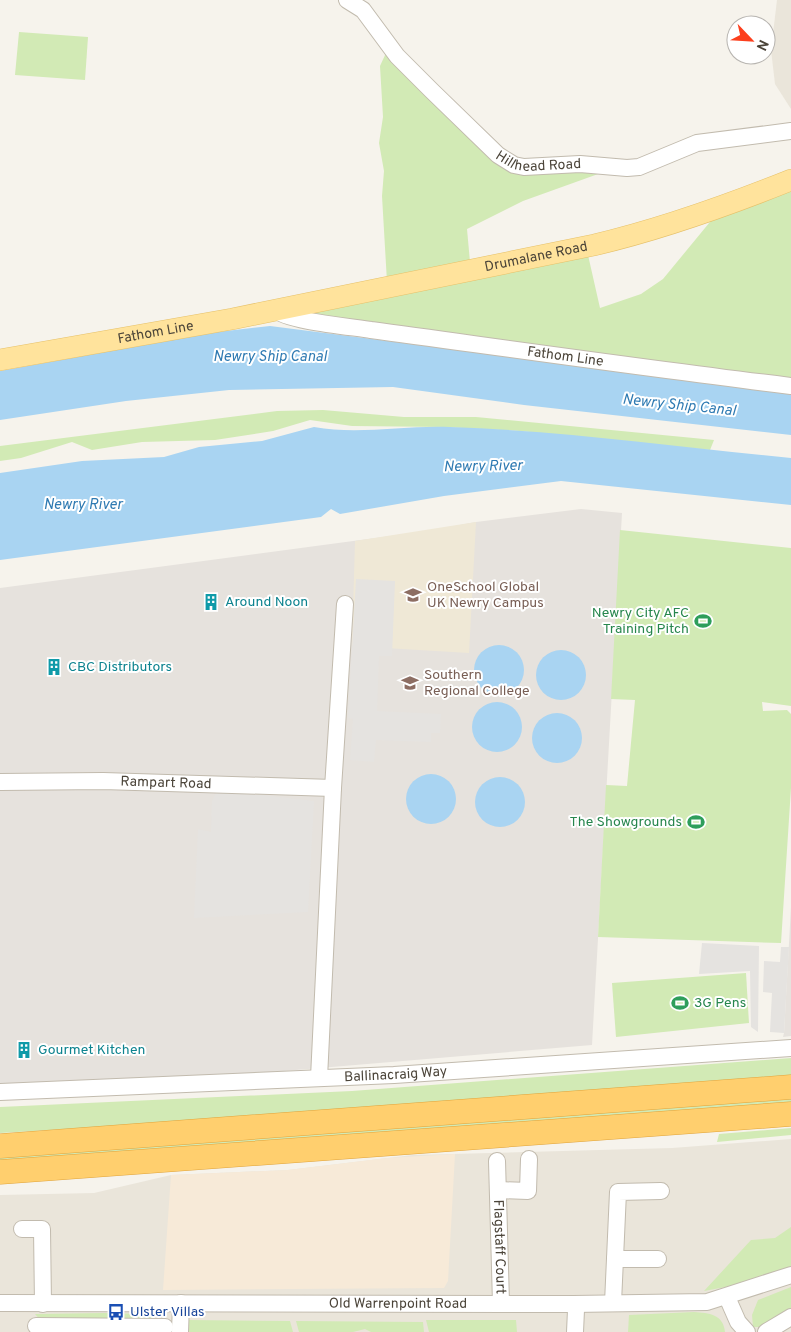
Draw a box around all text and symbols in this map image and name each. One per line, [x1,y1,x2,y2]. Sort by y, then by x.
north arrow [726,15,776,65]
text: N [752,37,771,53]
street label: Hillhead Road [492,147,582,176]
street label: Drumalane Road [483,238,589,276]
street label: Fathom Line [116,317,195,348]
street label: Fathom Line [526,343,605,370]
water label: Newry Ship Canal [213,348,328,367]
water label: Newry Ship Canal [621,391,738,422]
water label: Newry River [443,457,524,477]
water label: Newry River [43,496,124,515]
place label: OneSchool Global UK Newry Campus [427,579,544,612]
school or university icon: OneSchool Global UK Newry Campus [403,585,423,605]
building icon: Around Noon [201,592,221,612]
place label: Around Noon [225,594,308,611]
place label: Newry City AFC Training Pitch [592,605,689,638]
sports icon: Newry City AFC Training Pitch [693,611,713,631]
building icon: CBC Distributors [44,657,64,677]
place label: CBC Distributors [68,659,172,676]
place label: Southern Regional College [424,667,530,700]
school or university icon: Southern Regional College [400,673,420,693]
street label: Rampart Road [120,773,212,793]
sports icon: The Showgrounds [686,812,706,832]
place label: The Showgrounds [570,814,682,831]
sports icon: 3G Pens [670,993,690,1013]
place label: 3G Pens [694,995,746,1012]
building icon: Gourmet Kitchen [14,1040,34,1060]
place label: Gourmet Kitchen [38,1042,145,1059]
street label: Ballinacraig Way [344,1063,448,1086]
street label: Flagstaff Court [490,1199,509,1294]
street label: Old Warrenpoint Road [329,1295,467,1312]
bus stop icon: Ulster Villas [106,1302,126,1322]
place label: Ulster Villas [130,1304,205,1321]

